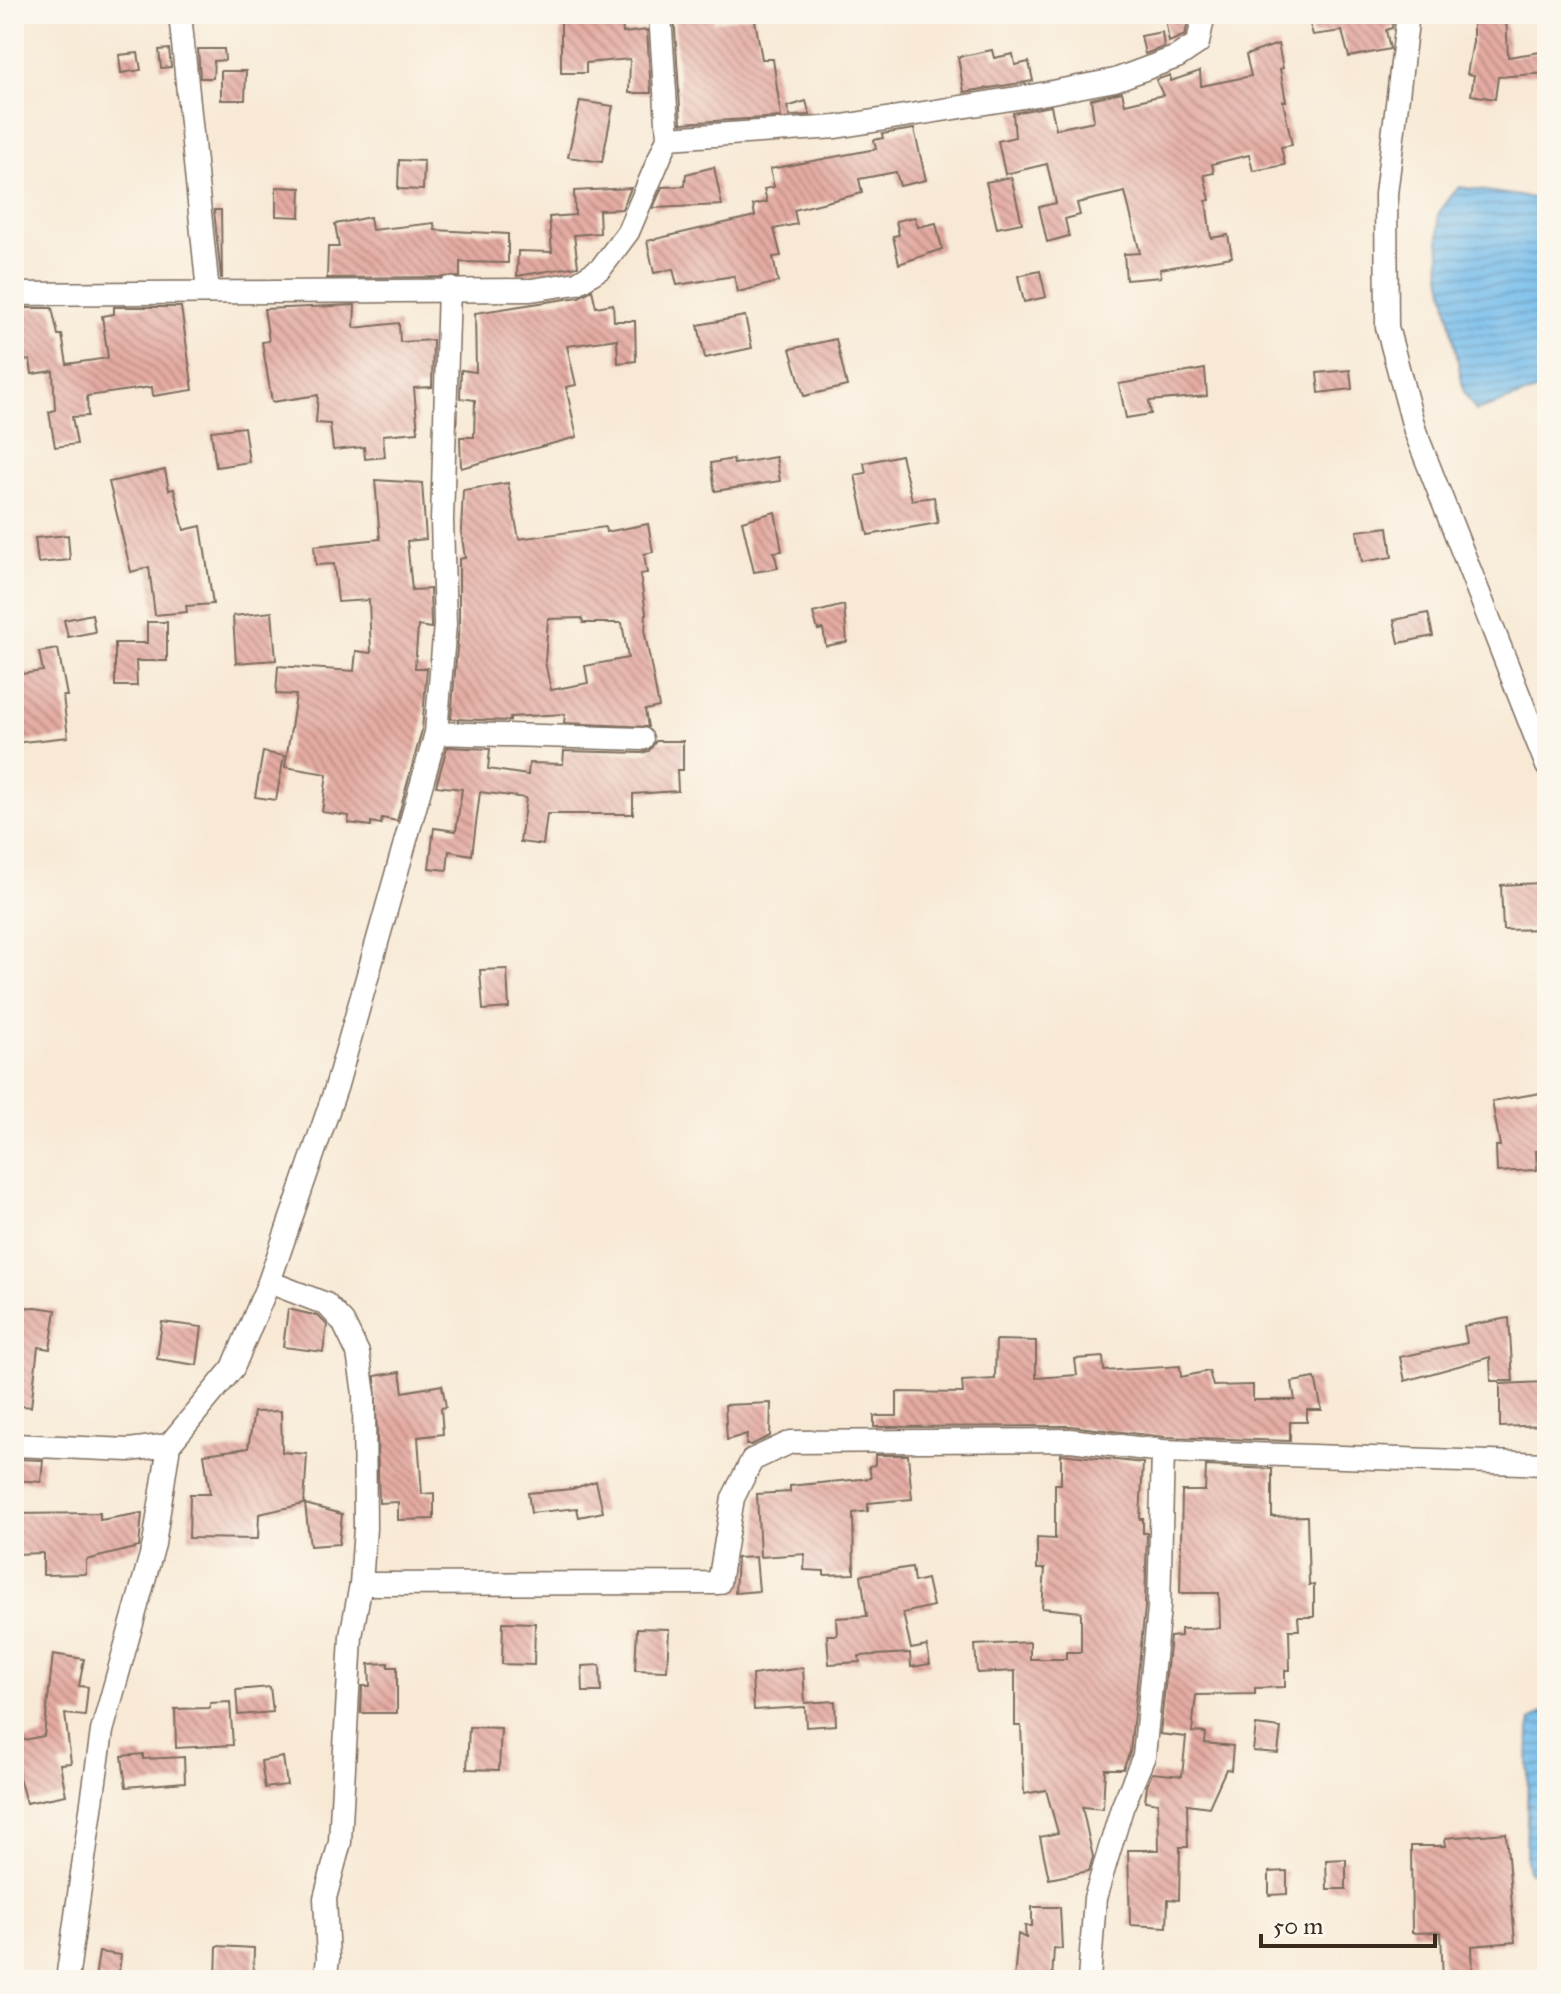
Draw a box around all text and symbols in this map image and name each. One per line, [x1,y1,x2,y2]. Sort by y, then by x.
scale bar [1261,1898,1435,1948]
text: 50 m [1273,1911,1323,1941]

